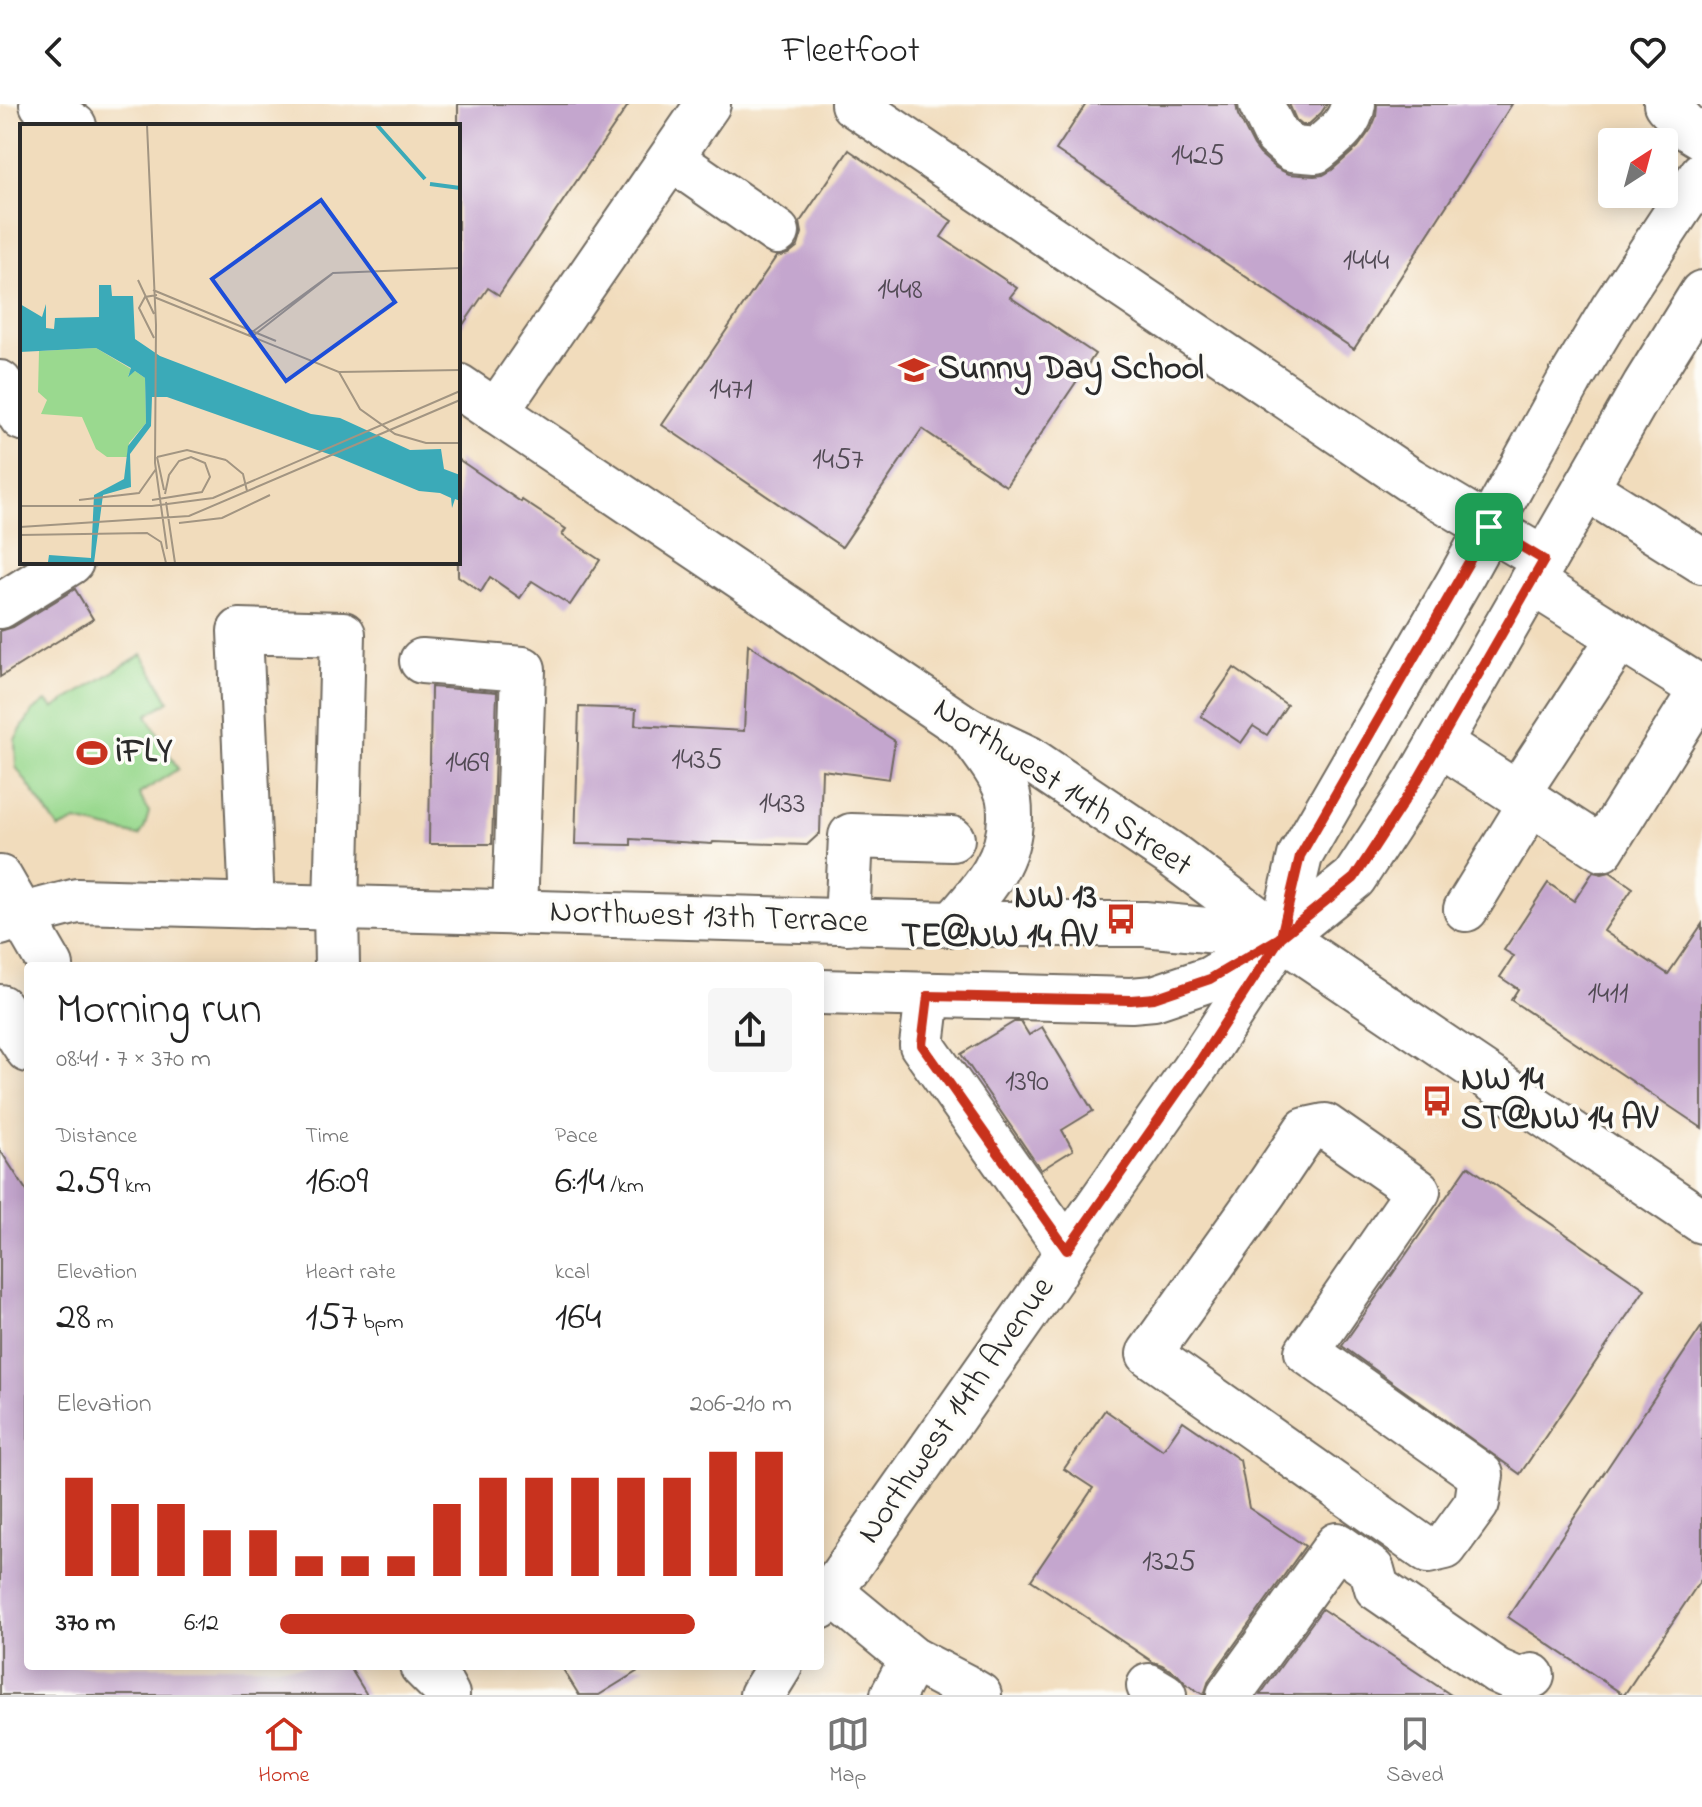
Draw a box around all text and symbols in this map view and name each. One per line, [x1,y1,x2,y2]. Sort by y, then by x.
text: Fleetfoot [782,26,920,79]
icon: back [32,30,76,74]
icon: heart [1626,30,1670,74]
inset map [20,124,460,564]
north arrow [1598,128,1678,208]
map controls [1598,128,1678,208]
house number: 1425 [1171,135,1225,179]
house number: 1444 [1343,240,1389,284]
house number: 1448 [877,269,923,313]
place label: Sunny Day School [938,345,1204,396]
school or university icon: Sunny Day School [897,353,931,387]
house number: 1471 [709,369,753,413]
house number: 1457 [812,439,864,483]
pin [1455,493,1523,561]
icon: arrive [1467,505,1511,549]
street label: Northwest 14th Street [923,685,1201,891]
place label: iFLY [116,728,173,778]
sports icon: iFLY [75,736,109,770]
house number: 1435 [671,739,723,783]
house number: 1469 [445,742,489,786]
house number: 1433 [759,783,805,827]
place label: NW 13 TE@NW 14 AV [901,874,1098,963]
street label: Northwest 13th Terrace [549,887,870,949]
bus stop icon: NW 13 TE@NW 14 AV [1104,902,1138,936]
house number: 1411 [1588,973,1628,1017]
text: Morning run [56,979,262,1043]
button: share [708,988,792,1072]
text: 08:41 · 7 × 370 m [56,1041,211,1079]
place label: NW 14 ST@NW 14 AV [1461,1056,1659,1145]
house number: 1390 [1005,1061,1049,1105]
bus stop icon: NW 14 ST@NW 14 AV [1420,1084,1454,1118]
text: Distance [56,1121,137,1153]
text: Time [305,1121,349,1153]
text: Pace [555,1121,598,1153]
text: 2.59 [56,1153,119,1212]
text: 16:09 [305,1153,368,1212]
text: 6:14 [555,1153,605,1212]
text: km [119,1171,151,1203]
text: /km [605,1171,644,1203]
text: Elevation [56,1257,137,1289]
text: Heart rate [305,1257,396,1289]
text: kcal [555,1257,590,1289]
street label: Northwest 14th Avenue [846,1267,1069,1555]
text: 28 [56,1289,91,1348]
text: 157 [305,1289,357,1348]
text: 164 [555,1289,601,1348]
text: m [91,1307,113,1339]
text: bpm [357,1307,404,1339]
text: Elevation [56,1386,152,1424]
text: 206–210 m [690,1386,792,1424]
house number: 1325 [1142,1541,1196,1585]
text: 370 m [56,1605,115,1643]
text: 6:12 [184,1605,219,1643]
tab: Home [258,1712,309,1792]
tab: Map [826,1712,870,1792]
tab: Saved [1386,1712,1444,1792]

